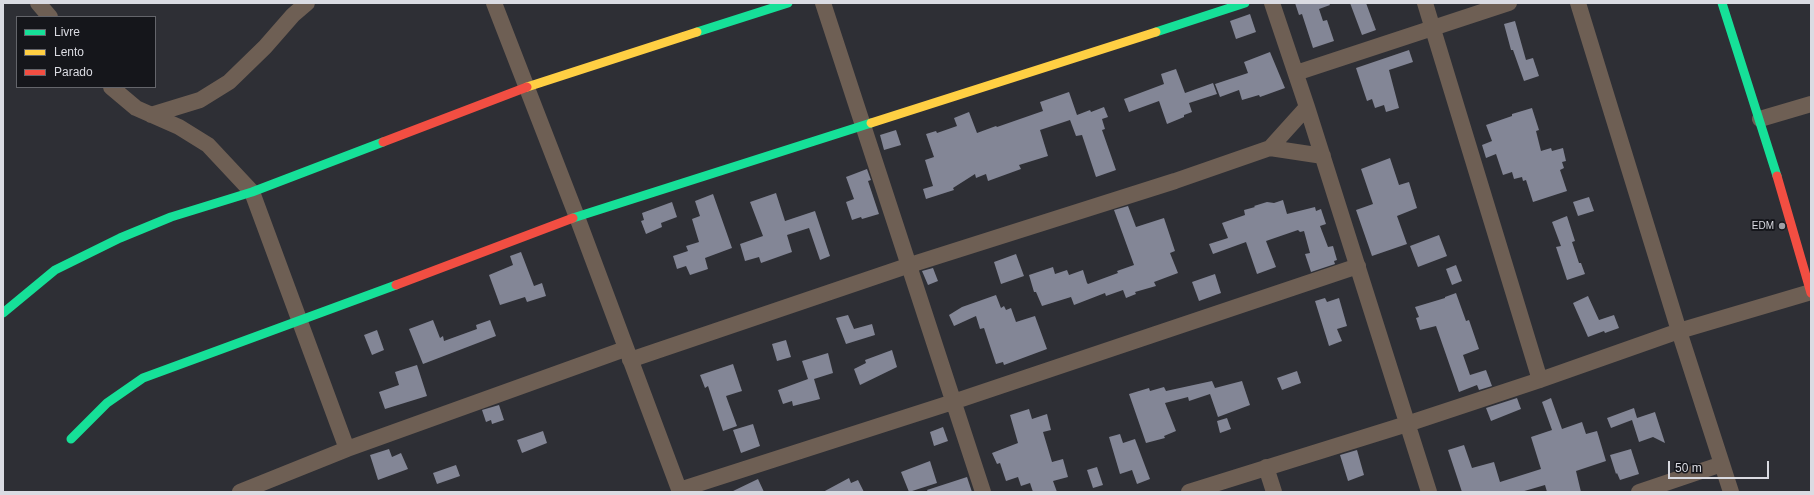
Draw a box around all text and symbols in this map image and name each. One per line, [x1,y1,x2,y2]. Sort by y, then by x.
legend [16,16,156,88]
text: Livre [54,25,80,39]
text: Lento [54,45,84,59]
text: Parado [54,65,93,79]
place label: EDM [1752,220,1774,232]
marker: EDM [1777,221,1787,231]
scale bar [1670,453,1771,479]
text: 50 m [1675,461,1702,475]

